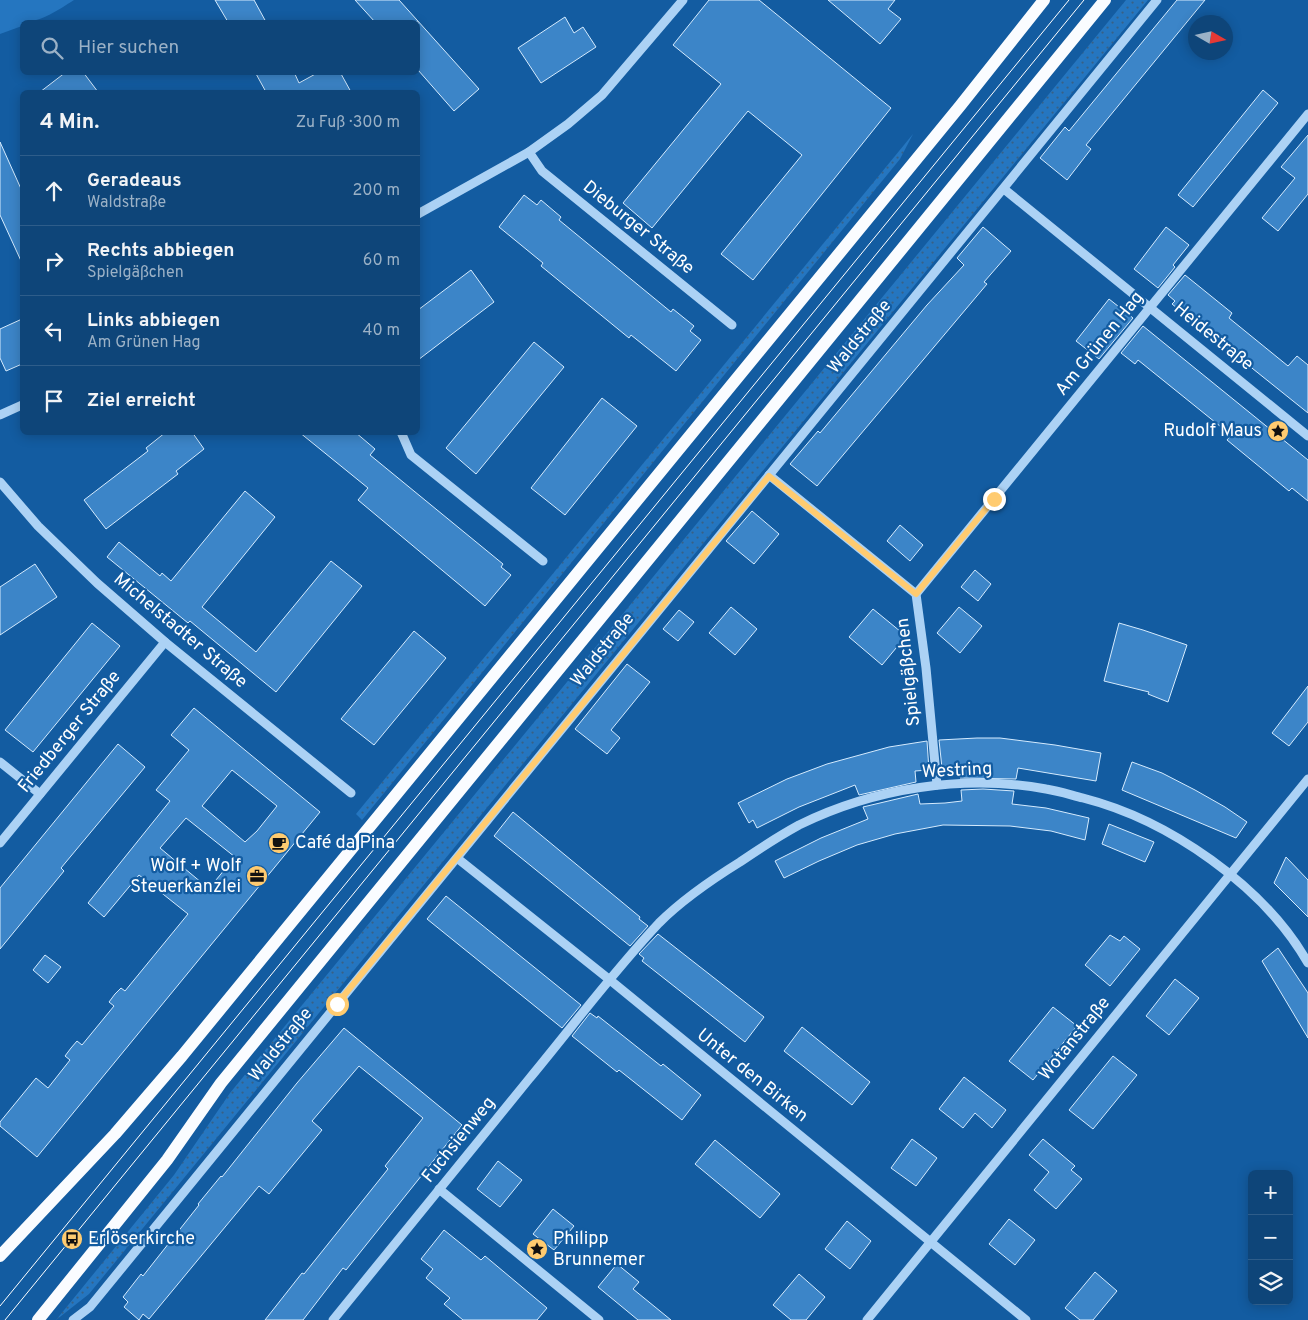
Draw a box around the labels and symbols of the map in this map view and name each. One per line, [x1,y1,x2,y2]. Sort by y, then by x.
north arrow [1188,15,1233,60]
street label: Dieburger Straße [578,176,698,280]
street label: Am Grünen Hag [1051,287,1149,401]
street label: Waldstraße [823,295,897,379]
street label: Heidestraße [1168,298,1258,376]
place icon: Rudolf Maus [1266,419,1290,443]
place label: Rudolf Maus [1163,420,1262,443]
route end [983,488,1006,511]
street label: Michelstadter Straße [108,568,252,694]
street label: Waldstraße [566,608,640,692]
street label: Spielgäßchen [892,617,926,727]
street label: Friedberger Straße [14,666,126,798]
street label: Westring [921,758,993,784]
cafe icon: Café da Pina [267,831,291,855]
place label: Café da Pina [295,832,395,855]
place label: Wolf + Wolf Steuerkanzlei [130,855,241,899]
office icon: Wolf + Wolf Steuerkanzlei [245,864,269,888]
street label: Wotanstraße [1034,992,1116,1086]
route start [326,993,349,1016]
street label: Waldstraße [244,1003,318,1087]
street label: Unter den Birken [692,1024,812,1128]
street label: Fuchsienweg [417,1092,501,1188]
bus stop icon: Erlöserkirche [60,1227,84,1251]
place label: Erlöserkirche [88,1228,195,1251]
place label: Philipp Brunnemer [553,1228,645,1272]
place icon: Philipp Brunnemer [525,1237,549,1261]

